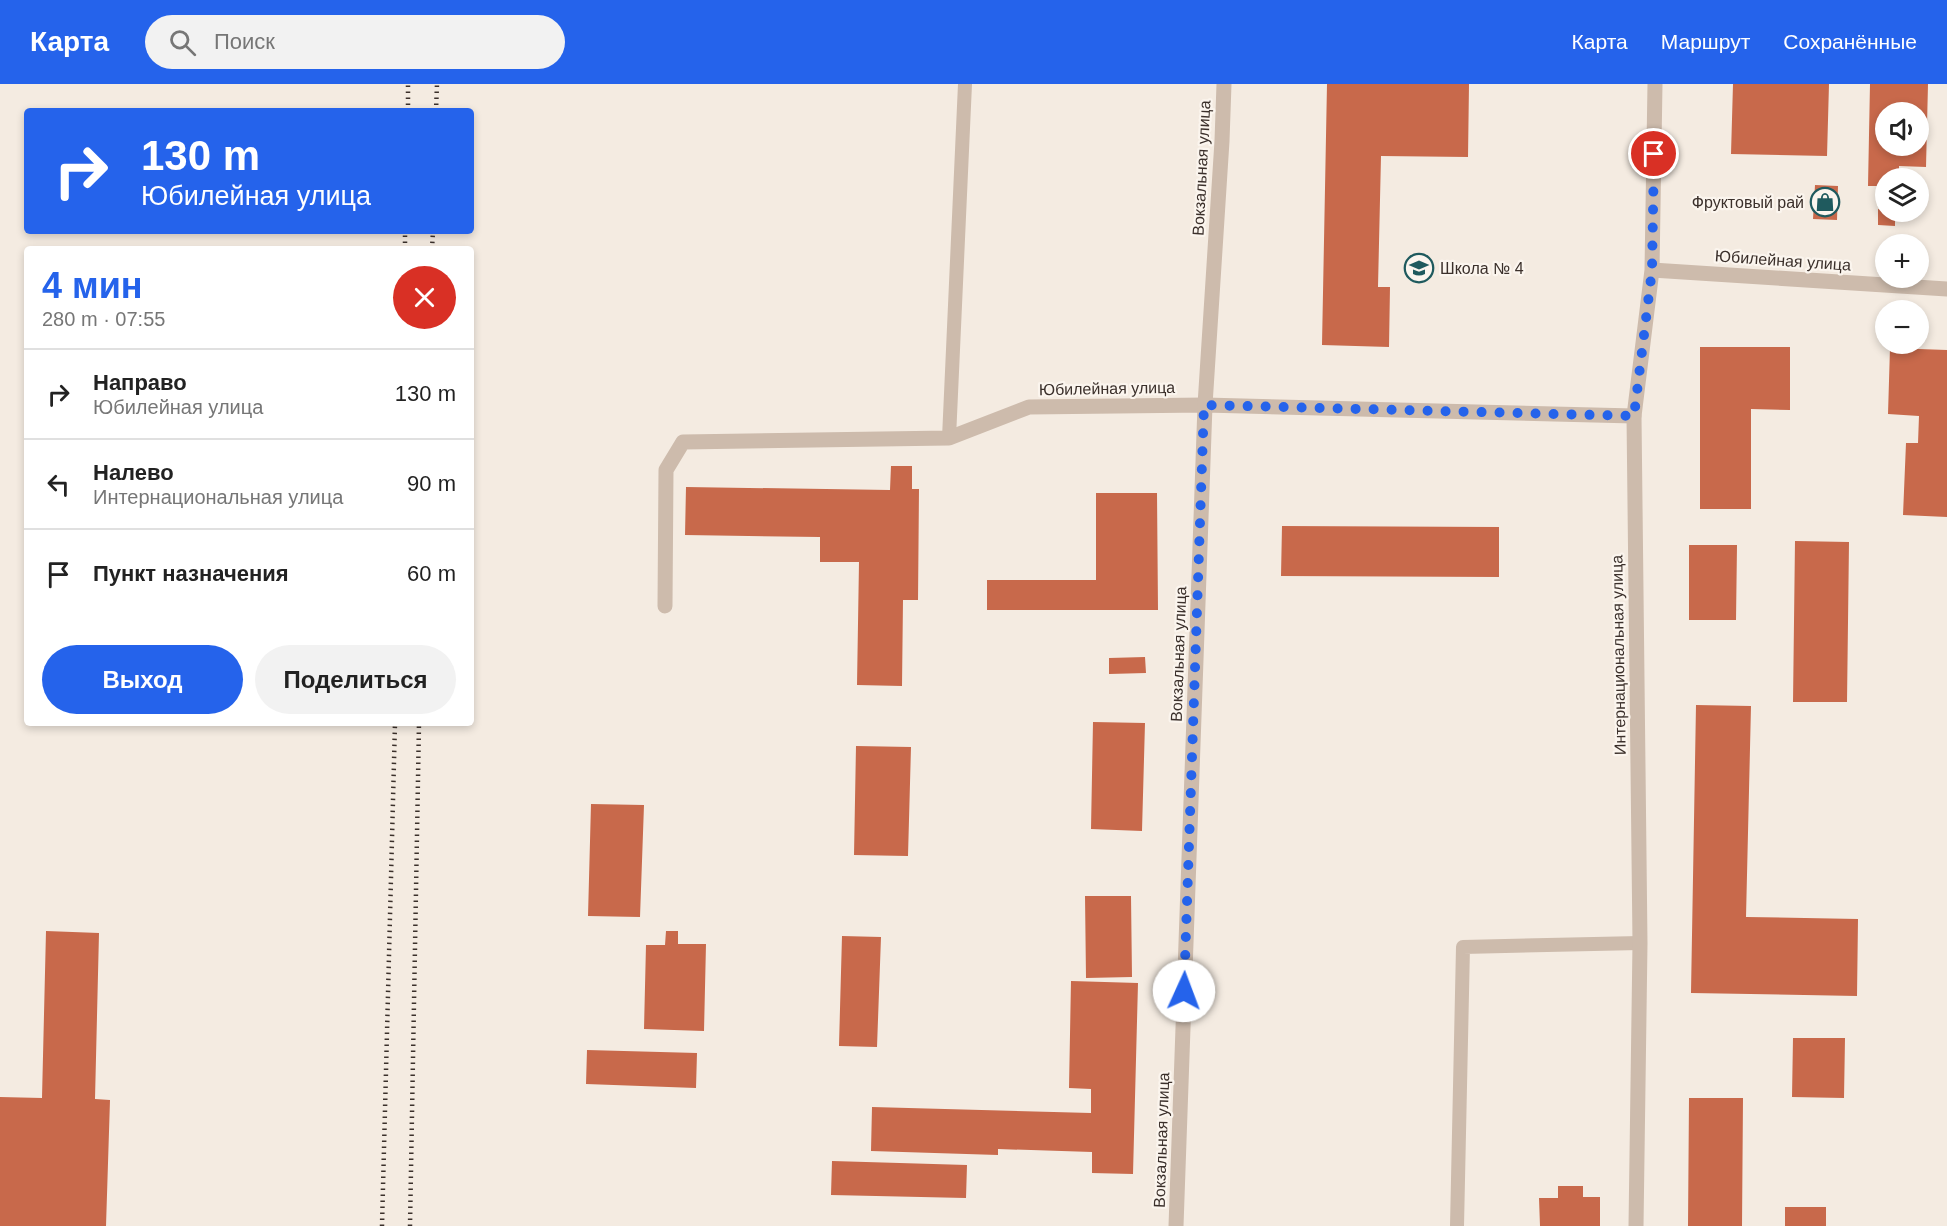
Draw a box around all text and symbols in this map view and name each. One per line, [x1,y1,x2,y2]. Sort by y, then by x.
search box [145,15,565,69]
text: Карта [30,26,109,57]
icon: search [166,26,199,59]
text: Поиск [214,29,275,54]
text: Карта [1572,30,1628,53]
text: Маршрут [1661,30,1750,53]
text: Сохранённые [1783,30,1917,53]
street label: Вокзальная улица [1189,100,1214,236]
map controls [1875,102,1929,354]
button: sound [1875,102,1929,156]
pin [1628,128,1679,179]
icon: right [42,132,120,210]
text: 130 m [141,132,260,179]
icon: arrive [1637,137,1670,170]
button: layers [1875,168,1929,222]
text: Юбилейная улица [141,181,371,211]
shop icon: Фруктовый рай [1809,186,1841,218]
place label: Фруктовый рай [1692,194,1804,211]
button: + [1875,234,1929,288]
street label: Юбилейная улица [1714,247,1852,274]
school or university icon: Школа № 4 [1403,252,1435,284]
place label: Школа № 4 [1440,260,1524,277]
text: 4 мин [42,265,143,306]
button: close [393,266,456,329]
button: − [1875,300,1929,354]
text: 280 m · 07:55 [42,308,165,330]
text: Направо [93,370,187,395]
icon: right [42,378,75,411]
street label: Юбилейная улица [1039,379,1175,398]
text: 130 m [395,381,456,406]
text: Юбилейная улица [93,396,263,418]
text: Налево [93,460,174,485]
icon: left [42,468,75,501]
text: 90 m [407,471,456,496]
text: Интернациональная улица [93,486,343,508]
street label: Интернациональная улица [1608,555,1629,755]
icon: arrive [42,558,75,591]
text: Пункт назначения [93,561,289,586]
text: 60 m [407,561,456,586]
street label: Вокзальная улица [1168,586,1189,722]
button: Выход [42,645,243,714]
button: Поделиться [255,645,456,714]
position arrow [1152,959,1216,1023]
street label: Вокзальная улица [1151,1072,1172,1208]

